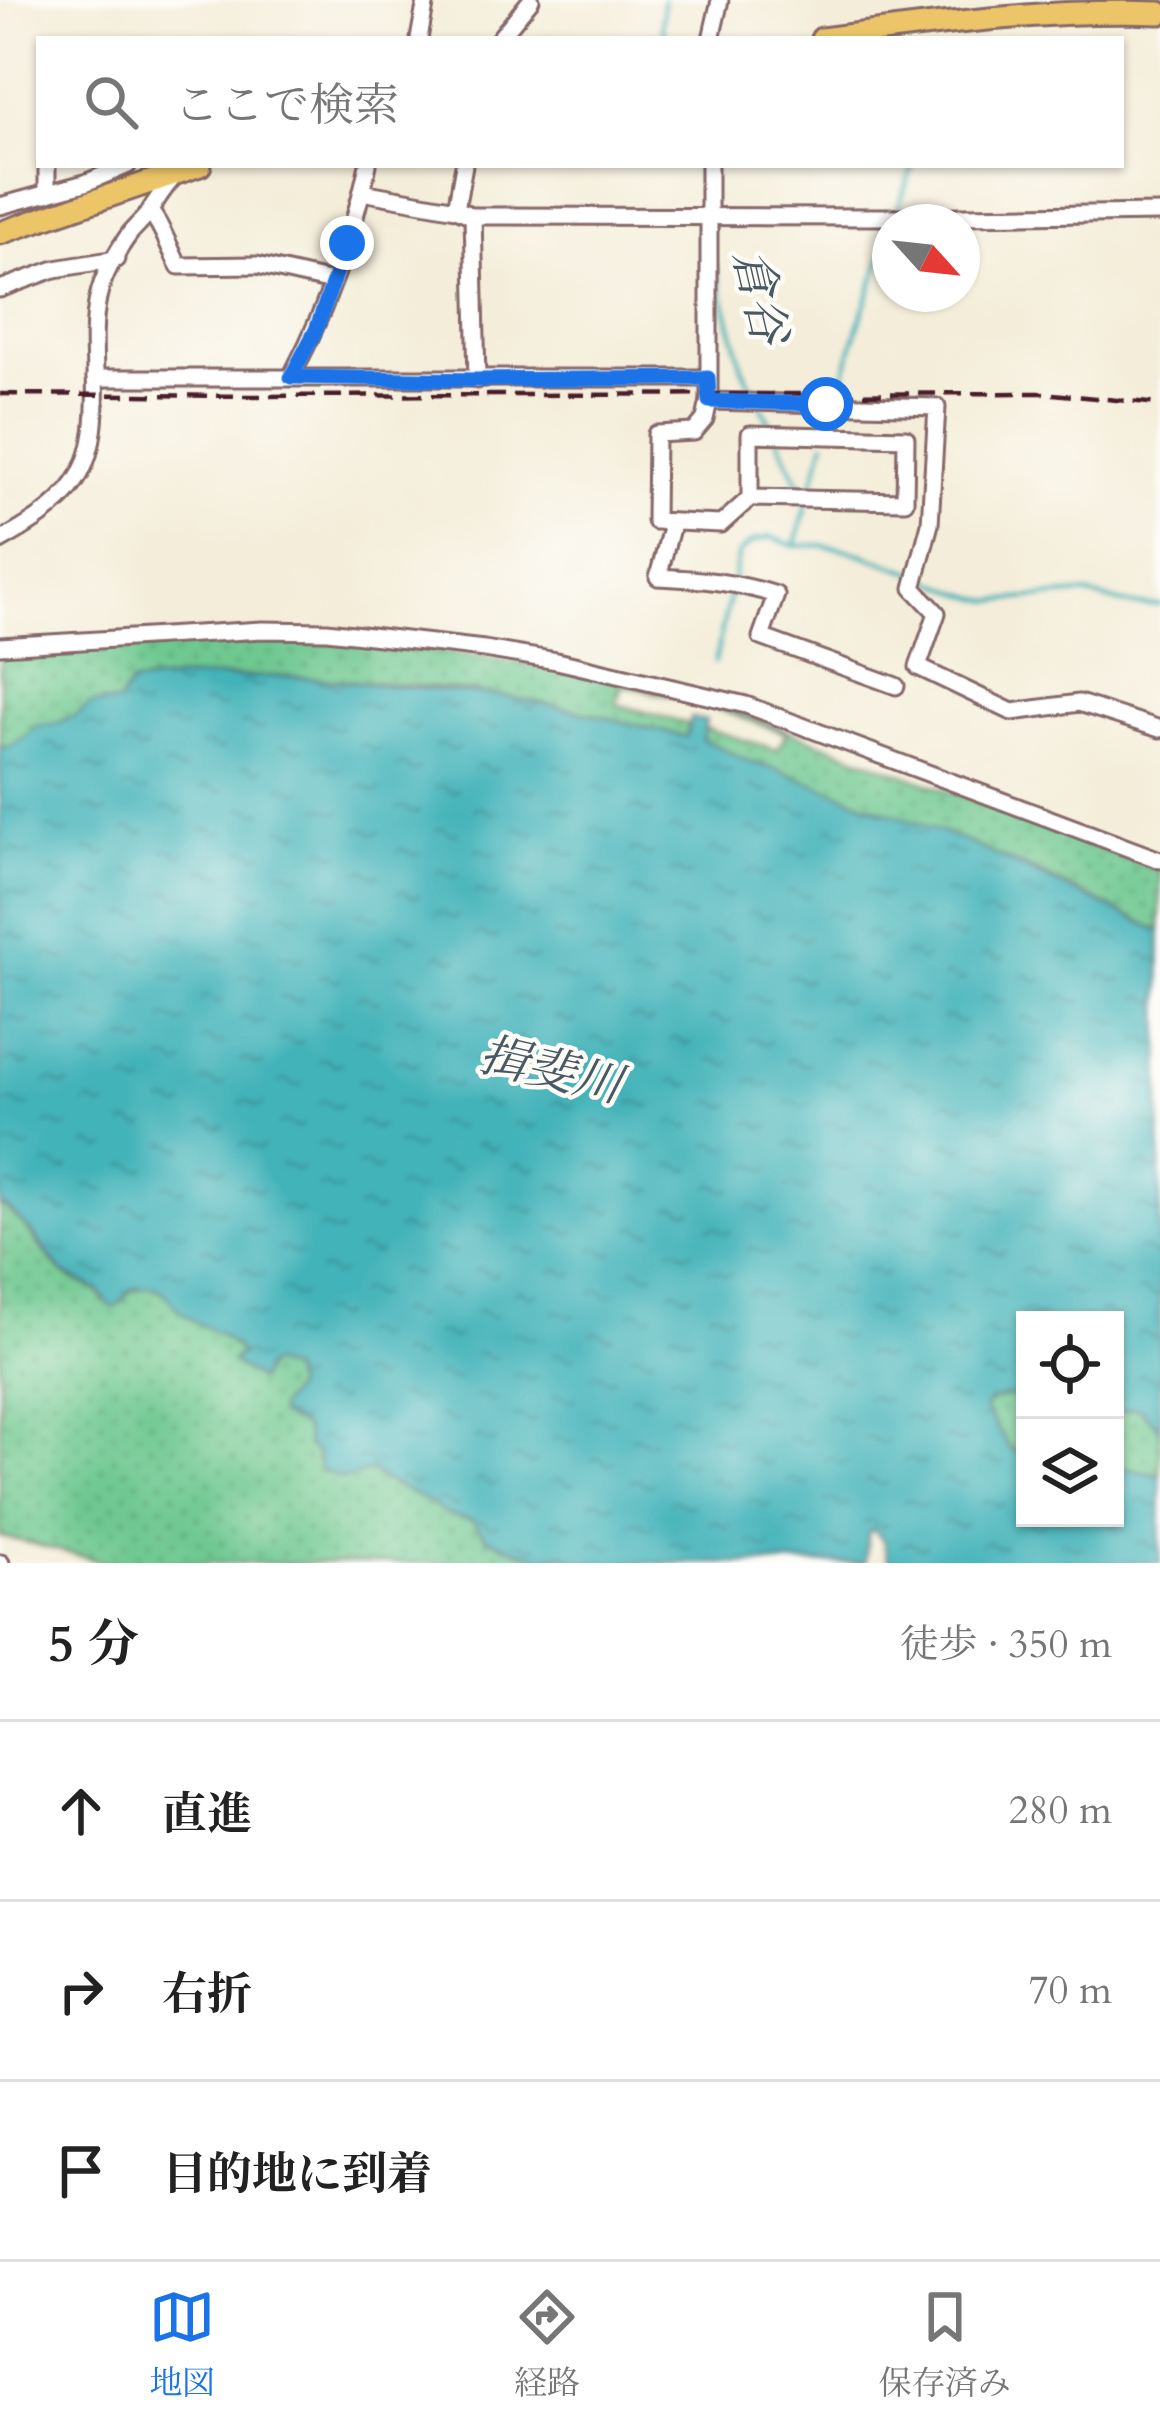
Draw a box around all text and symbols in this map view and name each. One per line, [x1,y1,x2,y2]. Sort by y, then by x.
search box [36,36,1124,168]
icon: search [78,69,144,135]
text: ここで検索 [174,75,399,136]
north arrow [872,204,980,312]
route end [320,216,374,270]
water label: 倉谷 [717,242,803,353]
route start [799,377,853,431]
water label: 揖斐川 [473,1023,633,1119]
map controls [1016,1311,1124,1527]
button: locate [1016,1311,1124,1419]
button: layers [1016,1419,1124,1527]
text: 5 分 [48,1610,139,1680]
text: 徒歩 · 350 m [900,1618,1112,1671]
icon: ahead [48,1778,114,1844]
text: 直進 [162,1784,252,1845]
text: 280 m [1009,1784,1112,1837]
icon: right [48,1958,114,2024]
text: 右折 [162,1964,252,2025]
text: 70 m [1029,1964,1112,2017]
icon: arrive [48,2138,114,2204]
text: 目的地に到着 [162,2144,432,2205]
tab: 地図 [149,2284,215,2406]
tab: 経路 [514,2284,580,2406]
tab: 保存済み [879,2284,1011,2406]

